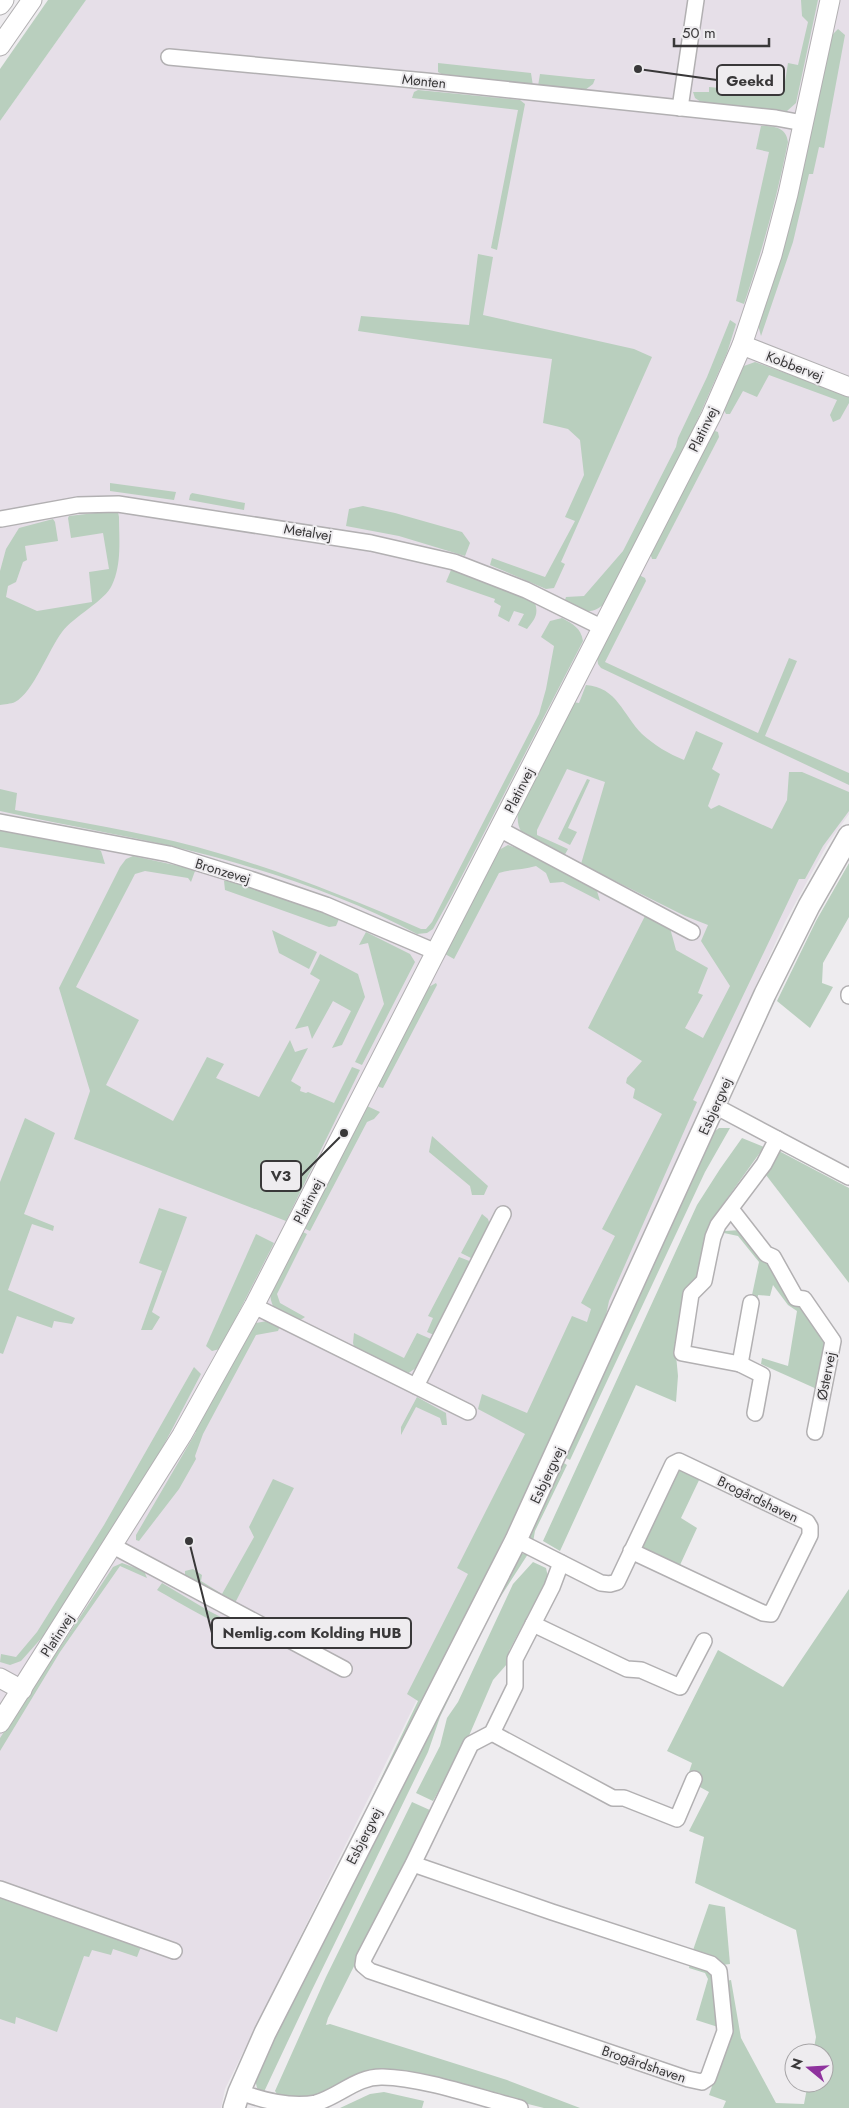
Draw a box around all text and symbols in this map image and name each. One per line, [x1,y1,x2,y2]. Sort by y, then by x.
scale bar [674,15,769,47]
text: 50 m [682,22,716,44]
callout: Geekd [717,65,784,95]
street label: Mønten [401,69,447,93]
text: Geekd [726,70,774,92]
street label: Kobbervej [763,346,827,386]
street label: Platinvej [683,403,723,455]
street label: Metalvej [282,518,334,546]
street label: Platinvej [499,764,539,816]
street label: Bronzevej [193,853,253,889]
street label: Esbjergvej [693,1074,737,1138]
callout: V3 [261,1161,301,1191]
text: V3 [270,1165,291,1187]
street label: Platinvej [288,1175,328,1227]
street label: Østervej [811,1350,841,1402]
street label: Esbjergvej [525,1443,569,1507]
street label: Brogårdshaven [714,1471,802,1527]
street label: Platinvej [35,1609,79,1661]
callout: Nemlig.com Kolding HUB [212,1618,411,1648]
text: Nemlig.com Kolding HUB [223,1622,401,1644]
street label: Esbjergvej [341,1804,387,1868]
street label: Brogårdshaven [599,2040,689,2088]
north arrow [784,2043,834,2093]
text: N [785,2056,808,2072]

